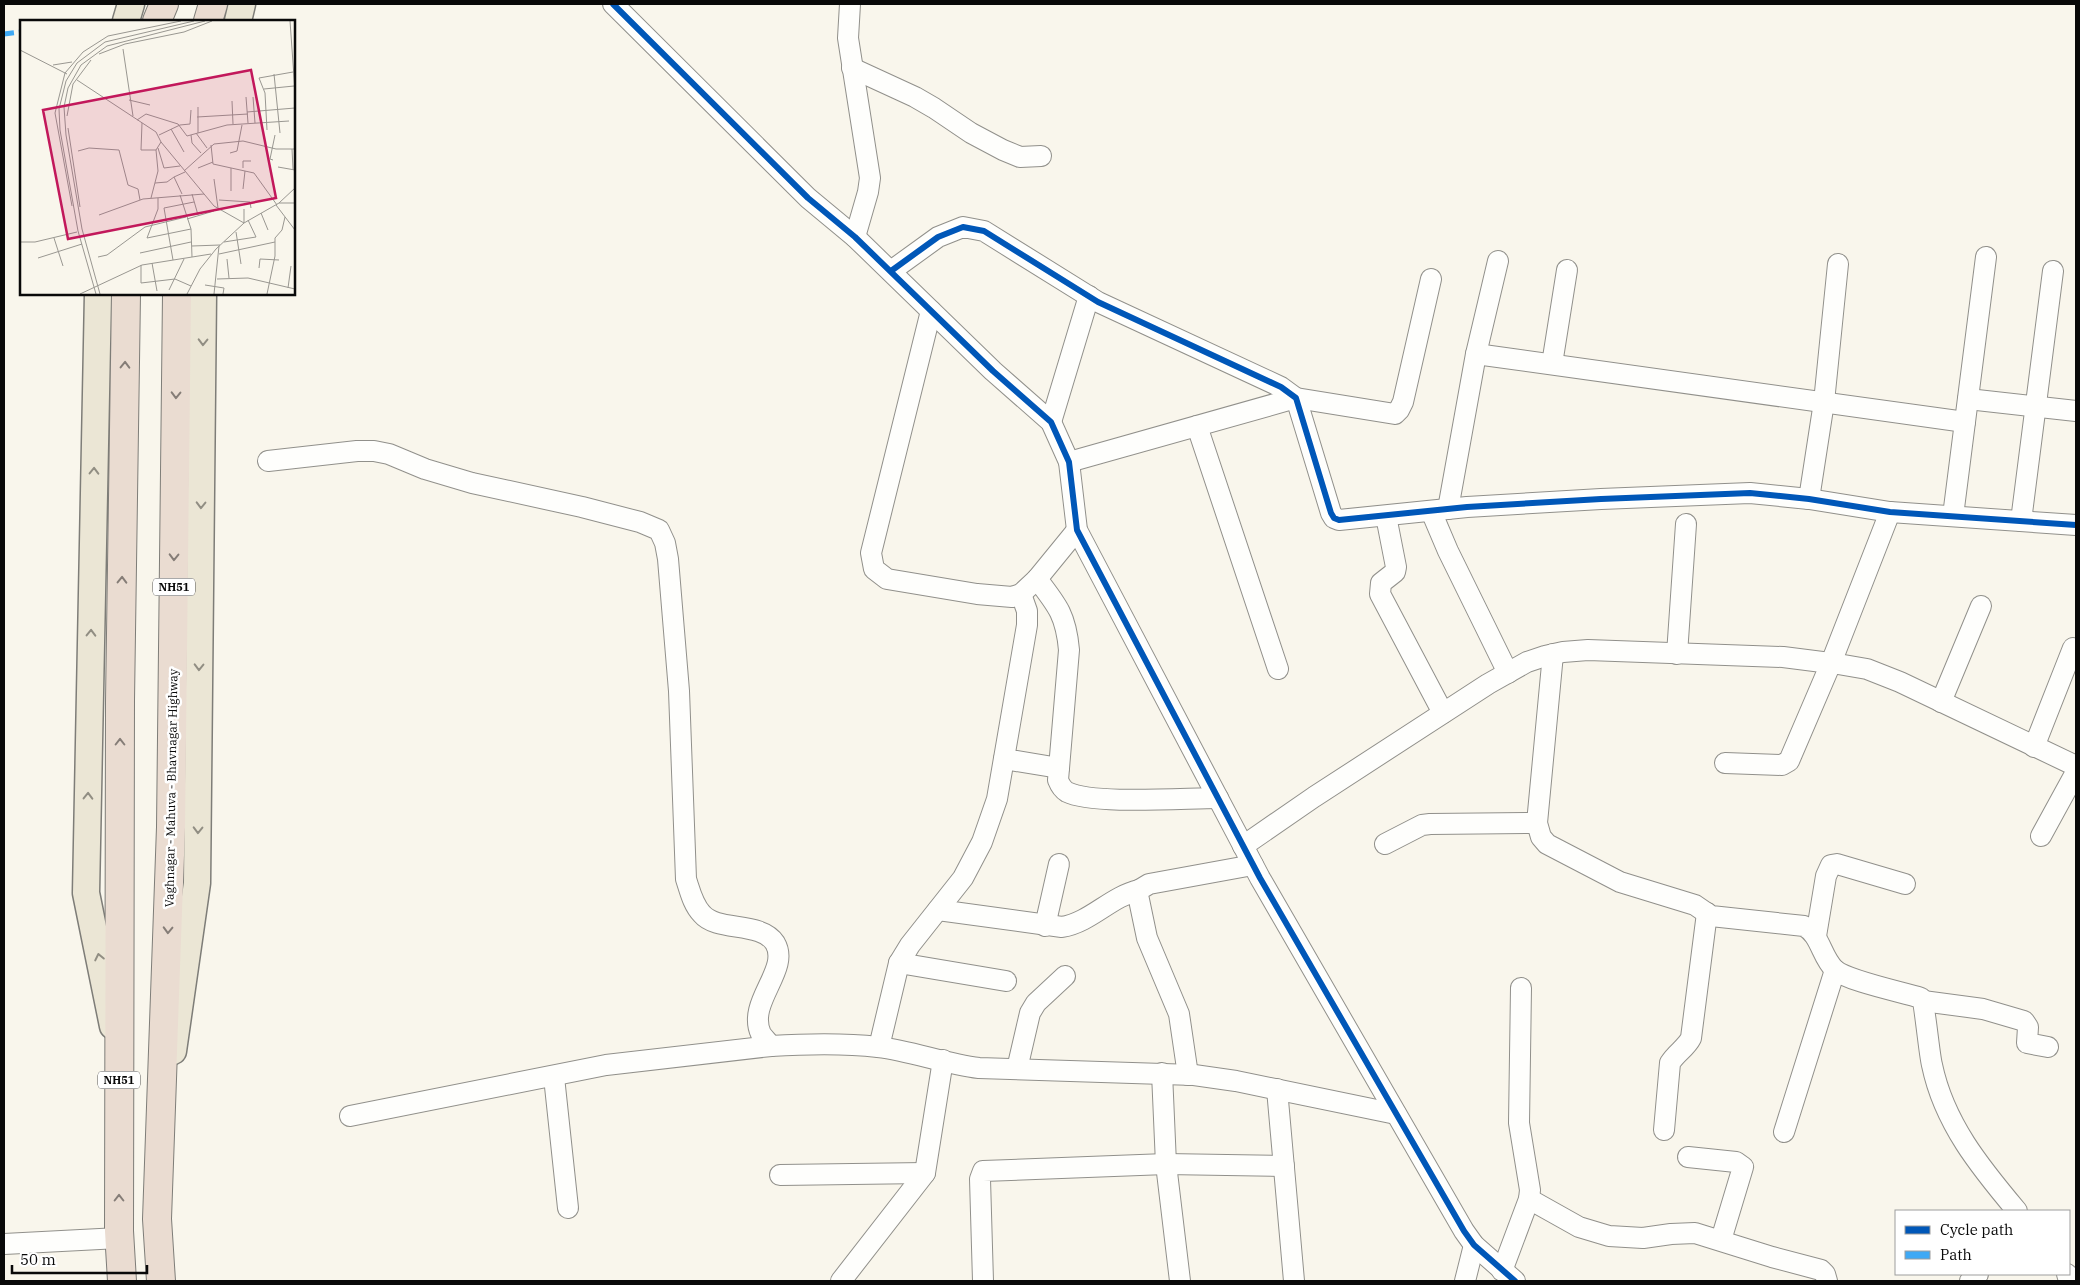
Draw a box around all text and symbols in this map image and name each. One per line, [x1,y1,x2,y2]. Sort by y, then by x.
inset map [20,20,295,295]
one-way arrow [198,339,208,347]
one-way arrow [120,360,130,368]
one-way arrow [170,391,181,399]
one-way arrow [89,467,100,475]
one-way arrow [196,502,206,509]
one-way arrow [169,554,179,562]
one-way arrow [117,575,127,583]
road number: NH51 [153,578,195,596]
one-way arrow [86,629,96,637]
one-way arrow [194,664,204,672]
street label: Vaghnagar - Mahuva - Bhavnagar Highway [161,668,181,907]
one-way arrow [115,738,125,746]
one-way arrow [83,792,93,800]
one-way arrow [193,826,203,834]
one-way arrow [162,926,173,934]
one-way arrow [94,953,105,961]
road number: NH51 [98,1072,140,1088]
one-way arrow [114,1193,124,1201]
legend [1895,1210,2070,1275]
text: Cycle path [1940,1220,2013,1239]
scale bar [12,1242,148,1274]
text: Path [1940,1245,1972,1264]
text: 50 m [20,1250,56,1269]

